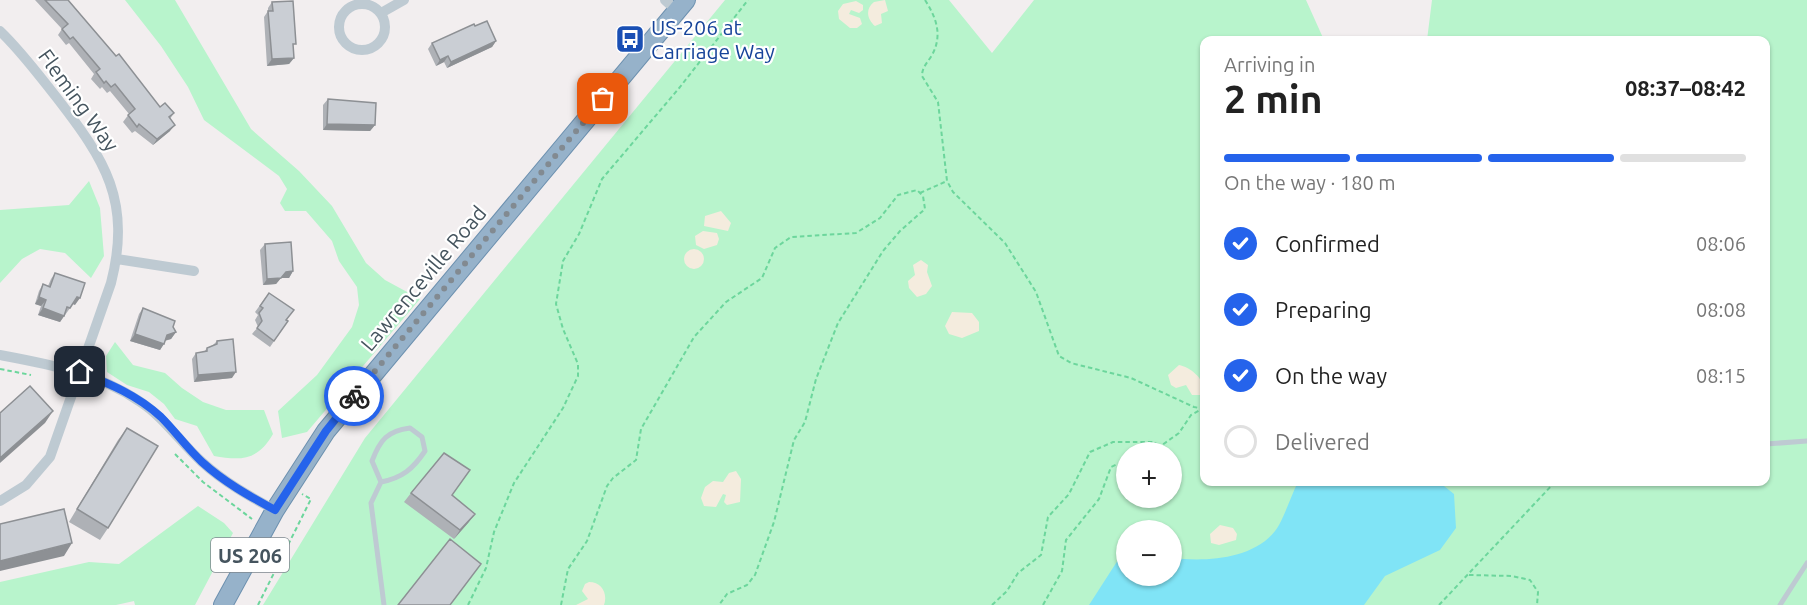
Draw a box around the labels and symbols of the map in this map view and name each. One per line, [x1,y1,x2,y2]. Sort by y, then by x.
place label: US-206 at Carriage Way [651,15,775,63]
bus stop icon: US-206 at Carriage Way [614,23,646,55]
street label: Fleming Way [34,44,124,156]
pin [577,73,628,124]
street label: Lawrenceville Road [355,201,491,355]
pin [54,346,105,397]
courier [324,366,384,426]
road number: US 206 [211,538,289,572]

